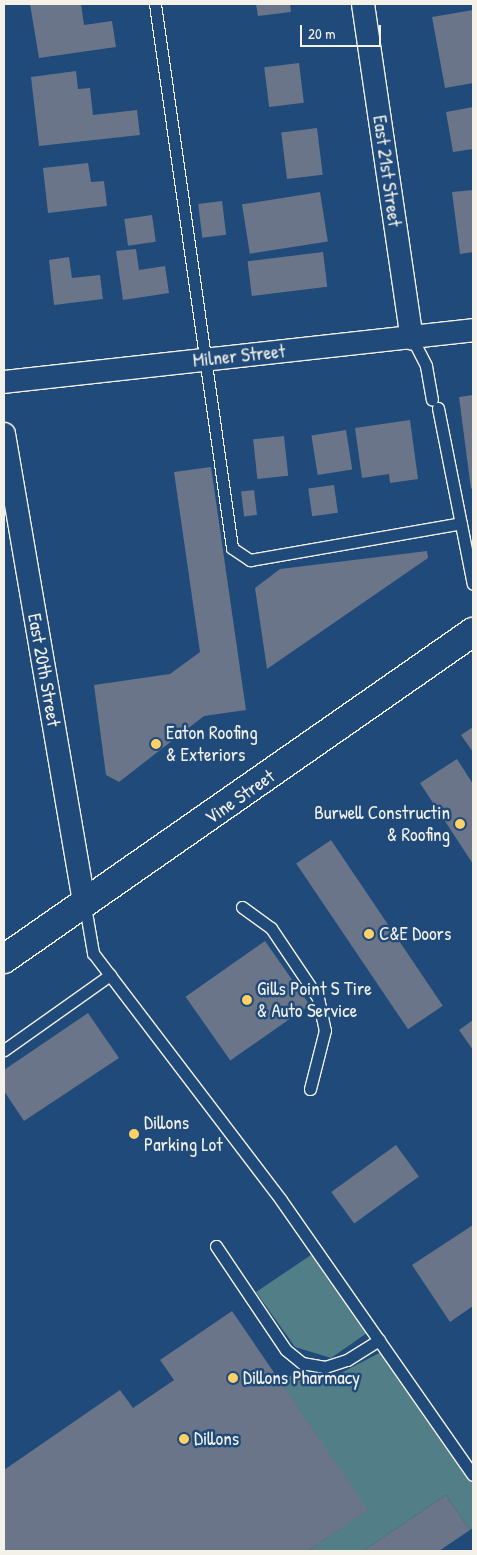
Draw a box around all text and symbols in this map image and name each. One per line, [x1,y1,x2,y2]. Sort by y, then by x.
scale bar [302,15,383,47]
text: 20 m [308,23,335,44]
street label: East 21st Street [368,114,406,228]
street label: Milner Street [192,340,286,372]
street label: East 20th Street [23,612,65,728]
place label: Eaton Roofing & Exteriors [166,722,258,766]
marker: Eaton Roofing & Exteriors [150,738,162,750]
street label: Vine Street [201,765,279,829]
place label: Burwell Constructin & Roofing [314,802,450,846]
marker: Burwell Constructin & Roofing [454,818,466,830]
place label: C&E Doors [379,923,451,945]
marker: C&E Doors [363,928,375,940]
place label: Gills Point S Tire & Auto Service [257,978,372,1022]
marker: Gills Point S Tire & Auto Service [241,994,253,1006]
place label: Dillons Parking Lot [144,1112,223,1156]
marker: Dillons Parking Lot [128,1128,140,1140]
place label: Dillons Pharmacy [243,1367,360,1389]
marker: Dillons Pharmacy [227,1372,239,1384]
place label: Dillons [194,1428,239,1450]
marker: Dillons [178,1433,190,1445]

